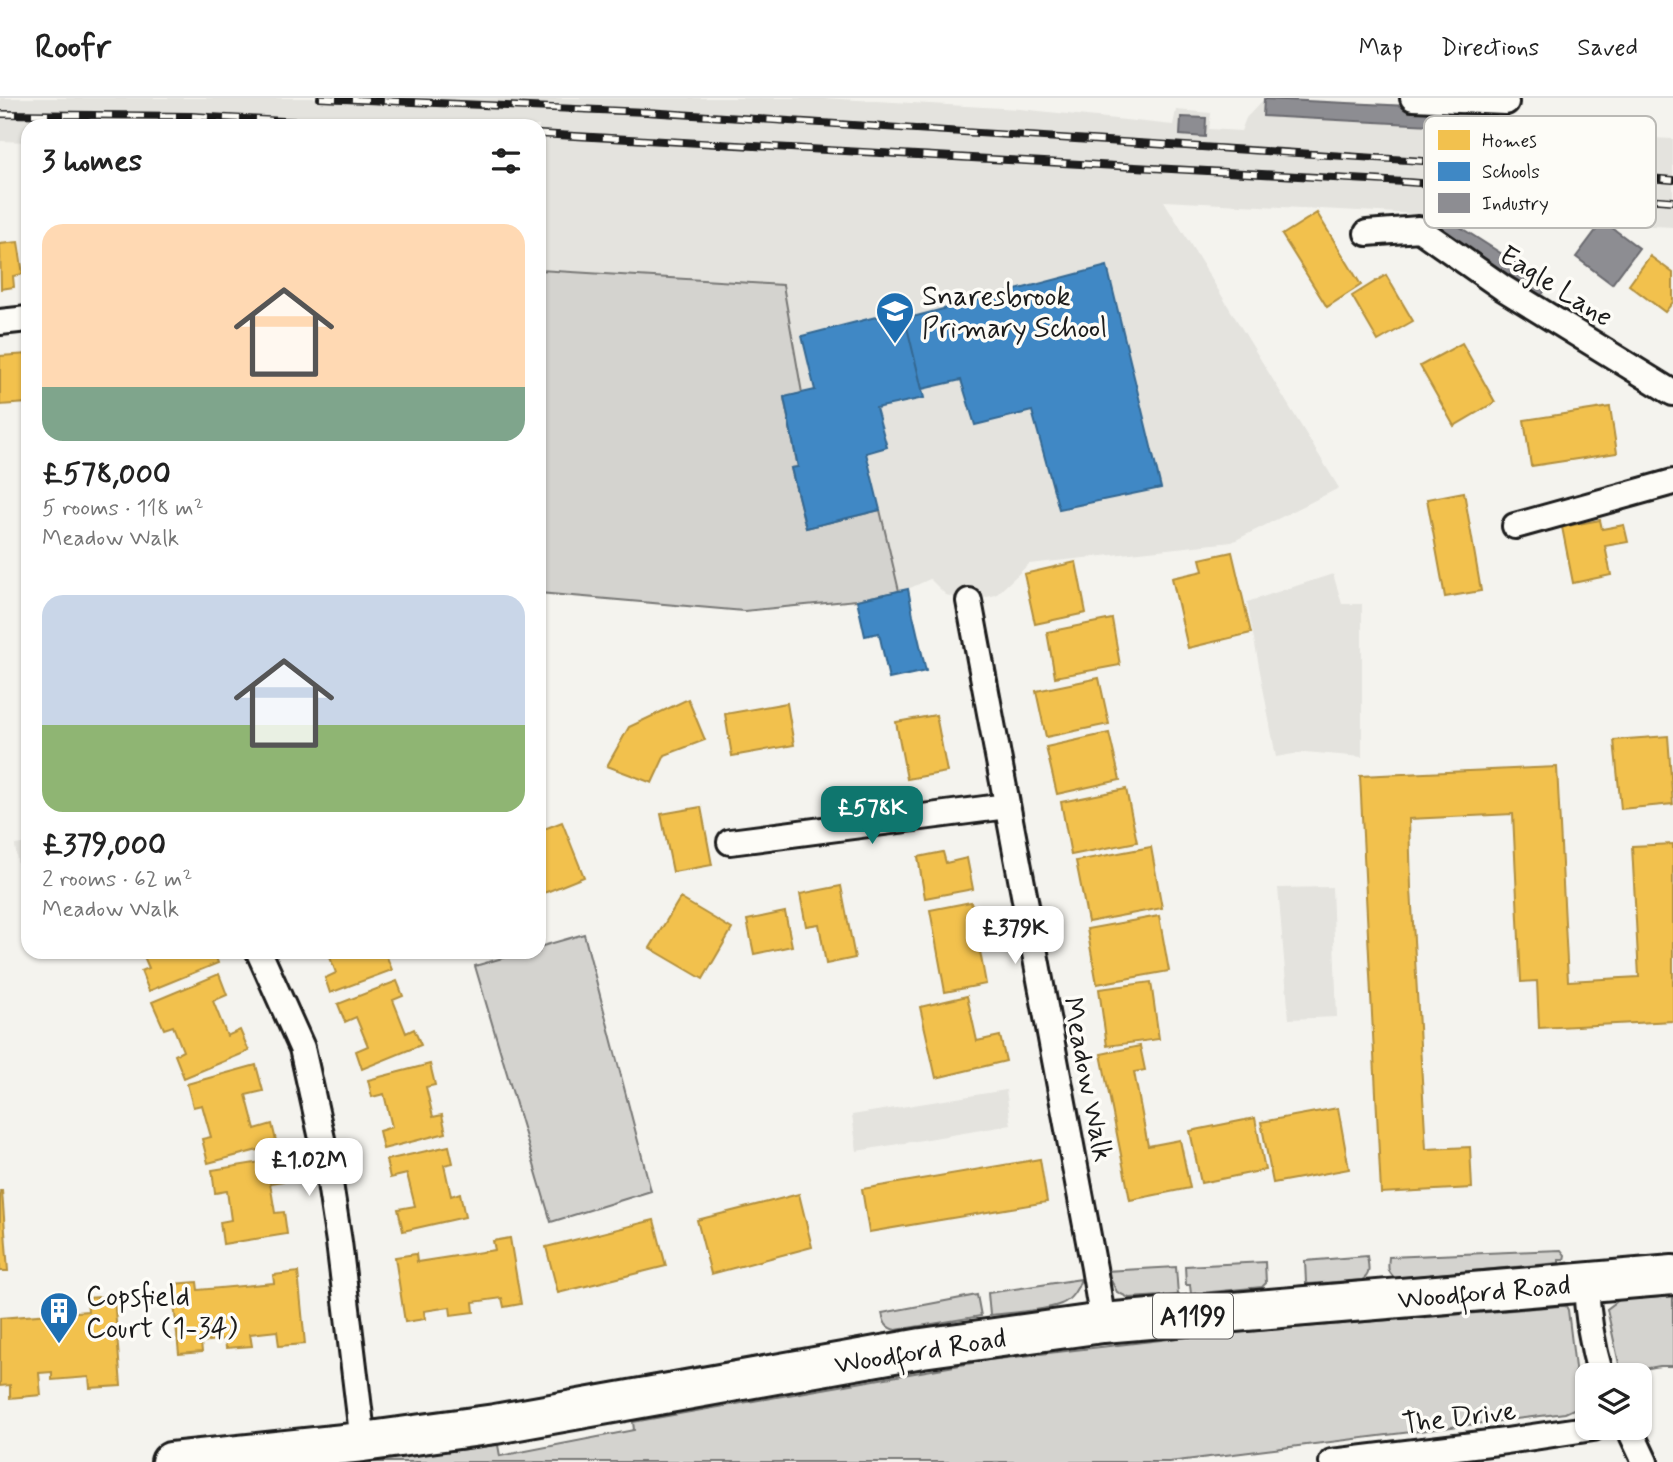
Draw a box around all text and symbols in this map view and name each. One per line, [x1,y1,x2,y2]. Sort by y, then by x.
text: Roofr [35,26,111,70]
text: Map [1359,33,1403,64]
text: Directions [1441,33,1539,64]
text: Saved [1577,33,1638,64]
legend [1424,116,1656,228]
text: Homes [1482,129,1537,154]
text: 3 homes [42,142,142,181]
icon: filters [487,142,525,180]
text: Schools [1482,160,1540,185]
text: Industry [1482,192,1549,217]
street label: Eagle Lane [1492,238,1620,337]
icon: home [221,269,347,395]
place label: Snaresbrook Primary School [922,279,1107,348]
school or university icon: Snaresbrook Primary School [874,290,916,345]
text: £578,000 [42,455,171,494]
text: 5 rooms · 118 m² [42,494,204,524]
text: Meadow Walk [42,524,179,554]
icon: home [221,640,347,766]
pin: £578K [823,786,921,846]
text: £578K [837,794,907,824]
text: £379,000 [42,826,166,865]
text: 2 rooms · 62 m² [42,865,193,895]
text: Meadow Walk [42,895,179,925]
pin: £379K [966,906,1064,966]
text: £379K [982,914,1048,944]
street label: Meadow Walk [1052,994,1121,1165]
pin: £1.02M [252,1138,366,1198]
text: £1.02M [271,1146,347,1176]
street label: Woodford Road [1396,1268,1572,1321]
place label: Copsfield Court (1-34) [86,1279,238,1348]
building icon: Copsfield Court (1-34) [38,1290,80,1345]
road number: A1199 [1153,1294,1233,1338]
street label: Woodford Road [832,1321,1009,1386]
map controls [1575,1363,1652,1440]
button: layers [1575,1363,1652,1440]
street label: The Drive [1400,1393,1518,1444]

